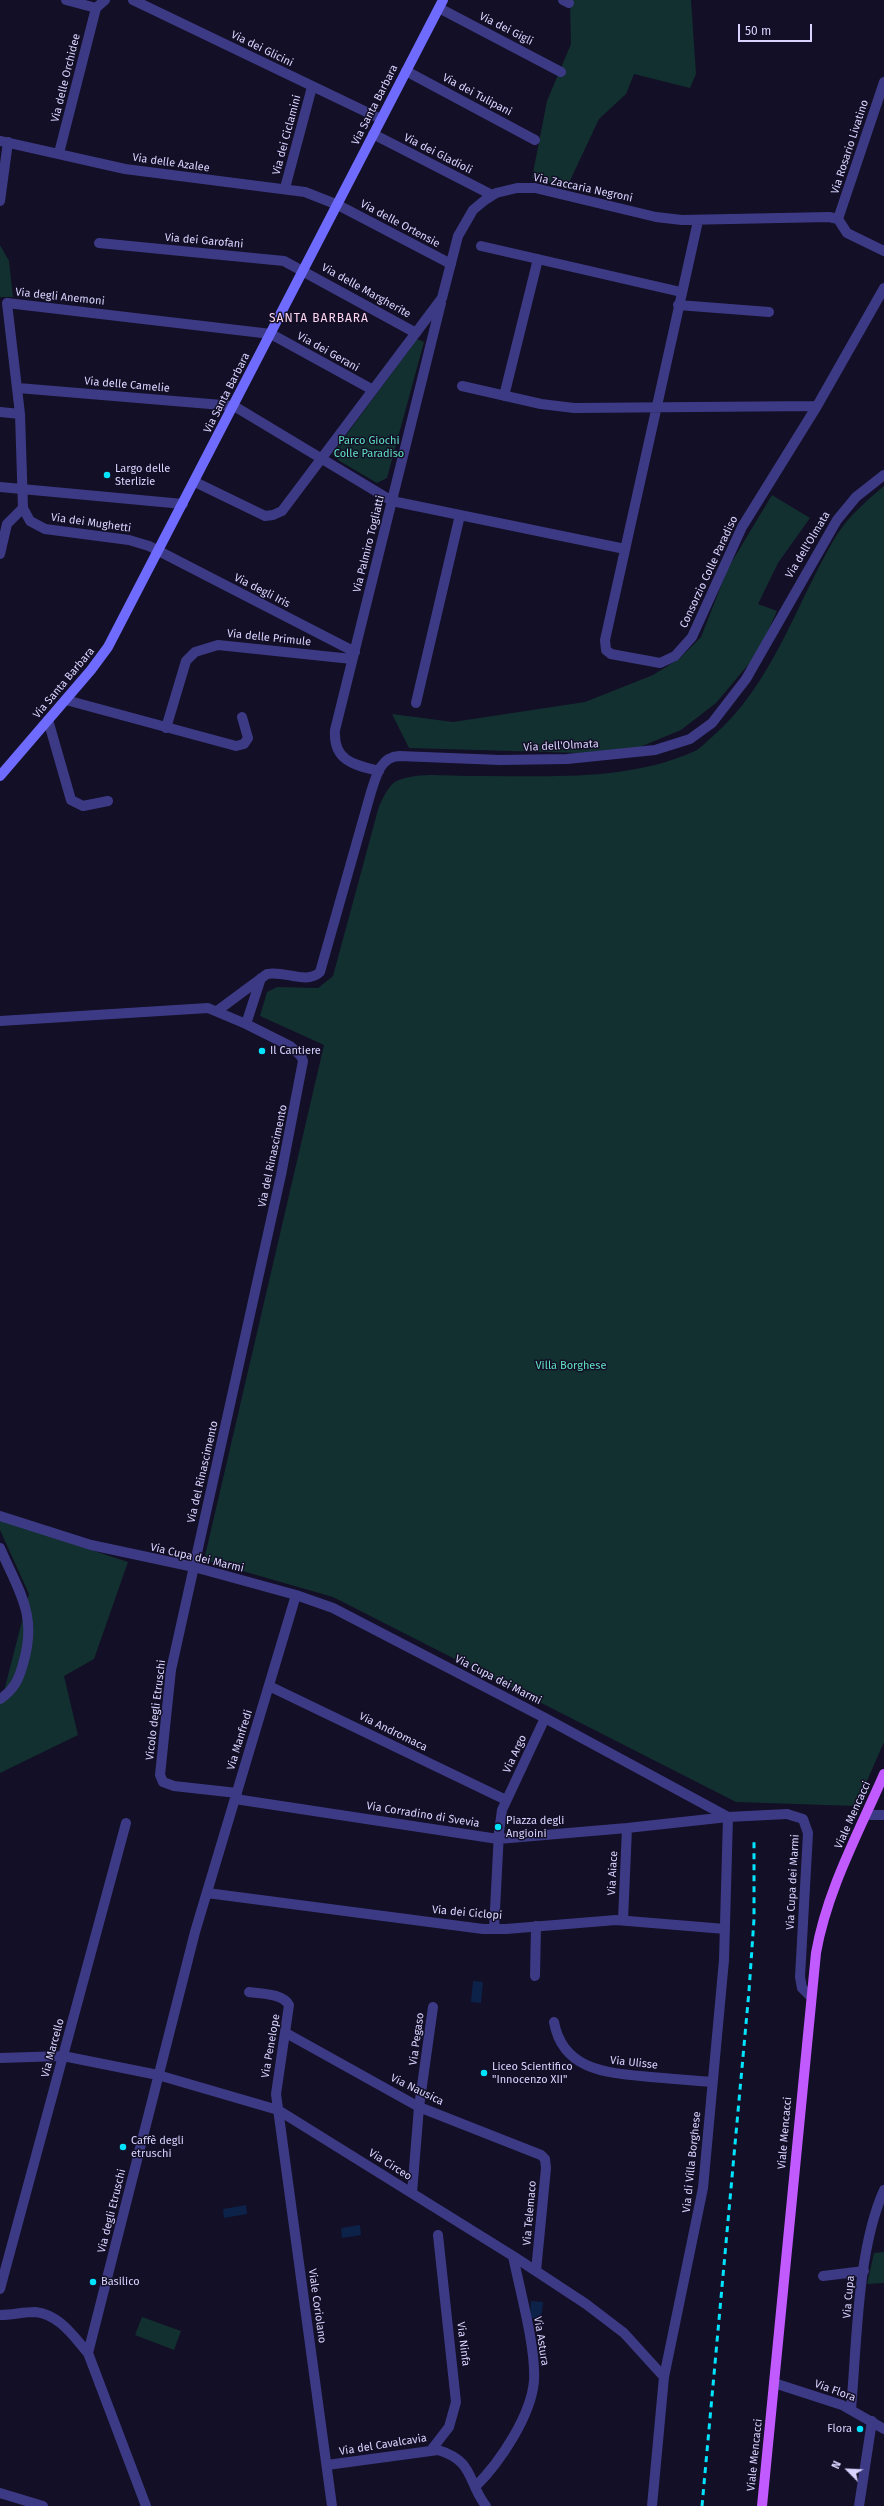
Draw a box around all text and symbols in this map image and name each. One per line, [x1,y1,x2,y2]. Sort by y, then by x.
street label: Via dei Gigli [477,10,535,48]
scale bar [740,16,814,42]
text: 50 m [745,24,771,38]
street label: Via dei Glicini [229,28,295,70]
street label: Via delle Orchidee [49,32,83,124]
street label: Via Santa Barbara [349,63,401,147]
street label: Via dei Tulipani [440,71,514,119]
street label: Via dei Ciclamini [270,93,304,177]
street label: Via Rosario Livatino [829,98,871,196]
street label: Via dei Gladioli [401,131,475,177]
street label: Via delle Azalee [131,151,211,175]
street label: Via Zaccaria Negroni [532,171,634,205]
street label: Via delle Ortensie [358,197,442,251]
street label: Via dei Garofani [164,231,244,251]
street label: Via delle Margherite [319,261,413,321]
street label: Via degli Anemoni [15,286,105,308]
district label: SANTA BARBARA [269,312,369,326]
street label: Via dei Gerani [295,329,361,375]
street label: Via Santa Barbara [201,351,253,435]
street label: Via delle Camelie [84,375,170,395]
park label: Parco Giochi Colle Paradiso [334,434,404,460]
place label: Largo delle Sterlizie [115,462,170,488]
marker: Largo delle Sterlizie [102,470,112,480]
street label: Via Palmiro Togliatti [351,494,387,594]
street label: Via dell'Olmata [783,509,833,581]
street label: Via dei Mughetti [50,511,132,535]
street label: Consorzio Colle Paradiso [677,514,741,630]
street label: Via degli Iris [232,571,292,611]
street label: Via delle Primule [226,627,312,649]
street label: Via Santa Barbara [30,645,98,721]
street label: Via dell'Olmata [523,737,599,755]
place label: Il Cantiere [270,1044,321,1058]
marker: Il Cantiere [257,1046,267,1056]
street label: Via del Rinascimento [256,1104,290,1208]
park label: Villa Borghese [536,1359,606,1373]
street label: Via del Rinascimento [185,1420,221,1524]
street label: Via Cupa dei Marmi [149,1541,245,1575]
street label: Via Cupa dei Marmi [452,1652,544,1708]
street label: Vicolo degli Etruschi [143,1659,169,1761]
street label: Via Manfredi [225,1708,255,1772]
street label: Via Andromaca [357,1710,429,1754]
street label: Via Argo [500,1733,530,1775]
street label: Viale Mencacci [832,1779,874,1851]
street label: Via Corradino di Svevia [366,1800,480,1830]
place label: Piazza degli Angioini [506,1814,564,1840]
marker: Piazza degli Angioini [493,1822,503,1832]
street label: Via Cupa dei Marmi [784,1834,802,1930]
street label: Via Aiace [605,1850,621,1896]
street label: Via dei Ciclopi [431,1903,503,1923]
street label: Via Pegaso [407,2012,427,2066]
street label: Via Penelope [259,2013,283,2079]
street label: Via Marcello [39,2017,67,2079]
street label: Via Ulisse [609,2054,659,2072]
place label: Liceo Scientifico "Innocenzo XII" [492,2060,573,2086]
marker: Liceo Scientifico "Innocenzo XII" [479,2068,489,2078]
street label: Via Nausica [388,2071,446,2109]
street label: Viale Mencacci [775,2096,795,2170]
street label: Via di Villa Borghese [680,2111,704,2213]
place label: Caffè degli etruschi [131,2134,184,2160]
marker: Caffè degli etruschi [118,2142,128,2152]
street label: Via Circeo [366,2146,414,2184]
street label: Via degli Etruschi [95,2168,129,2254]
street label: Via Telemaco [521,2180,539,2246]
street label: Viale Coriolano [305,2268,329,2344]
place label: Basilico [101,2275,140,2289]
street label: Via Cupa [841,2275,857,2319]
marker: Basilico [88,2277,98,2287]
street label: Via Astura [531,2315,551,2367]
street label: Via Ninfa [454,2321,472,2367]
street label: Via Flora [813,2377,857,2405]
street label: Viale Mencacci [745,2418,765,2492]
place label: Flora [827,2422,852,2436]
marker: Flora [855,2424,865,2434]
street label: Via del Cavalcavia [338,2432,428,2458]
north arrow [828,2450,868,2490]
text: N [829,2459,844,2471]

